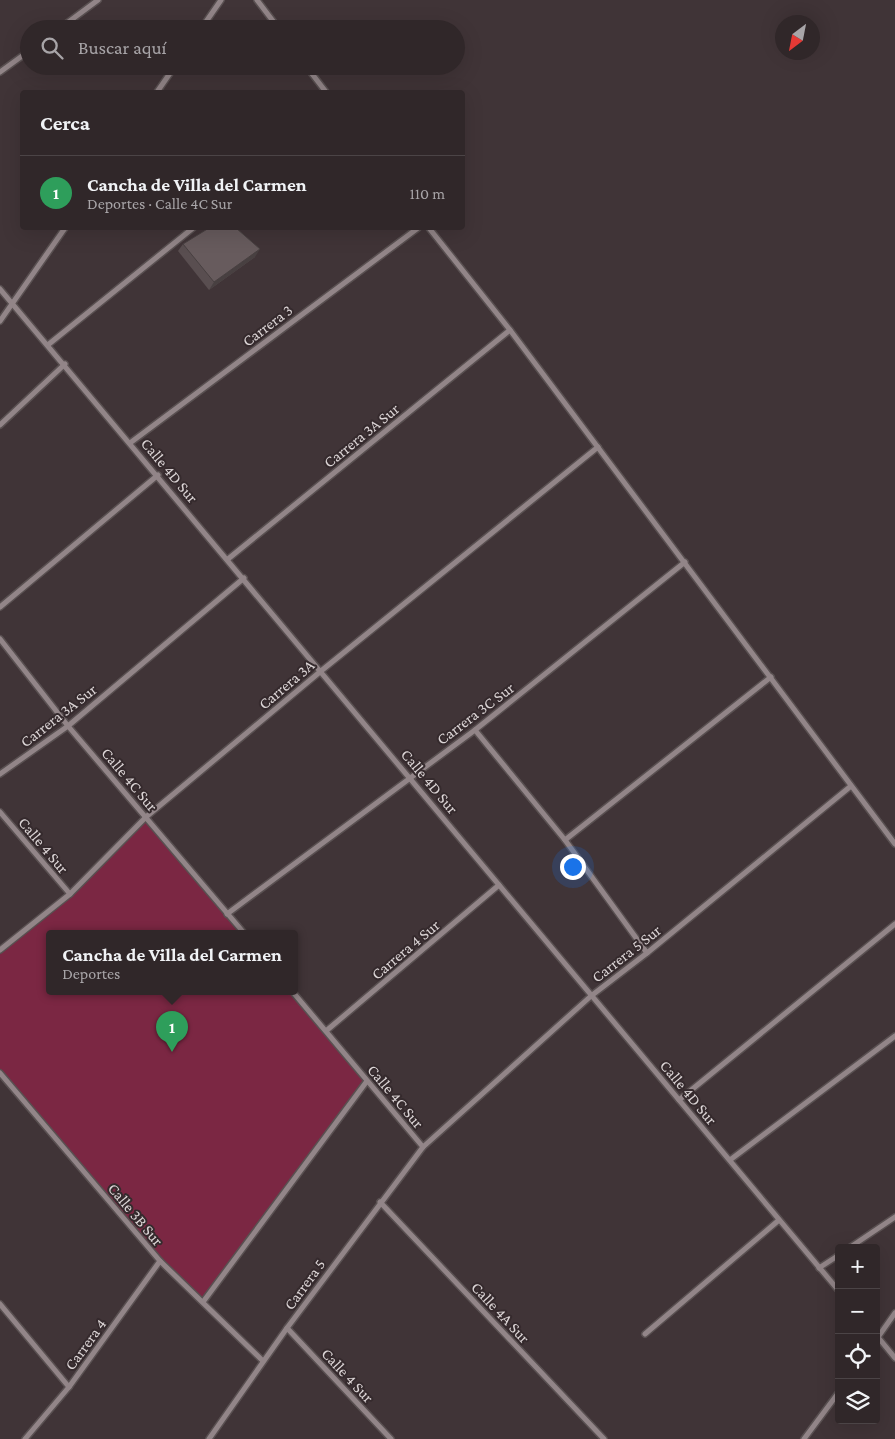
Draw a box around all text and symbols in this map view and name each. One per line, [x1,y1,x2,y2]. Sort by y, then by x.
north arrow [775,15,820,60]
search box [20,20,465,75]
icon: search [38,34,66,62]
text: Buscar aquí [78,37,167,58]
text: Cerca [40,111,90,135]
text: Cancha de Villa del Carmen [87,174,307,195]
text: 1 [53,185,59,202]
text: 110 m [409,185,445,202]
text: Deportes · Calle 4C Sur [87,195,233,212]
street label: Carrera 3 [239,301,296,350]
street label: Carrera 3A Sur [320,400,403,471]
street label: Calle 4D Sur [138,435,202,506]
street label: Carrera 3A [255,656,318,712]
street label: Carrera 3C Sur [433,679,518,748]
street label: Carrera 3A Sur [17,680,100,750]
street label: Calle 4C Sur [98,744,161,815]
street label: Calle 4D Sur [398,746,462,817]
street label: Calle 4 Sur [15,814,72,877]
your location [560,854,586,880]
street label: Carrera 4 Sur [368,916,443,983]
street label: Carrera 5 Sur [588,921,664,986]
popup [46,930,298,995]
text: Cancha de Villa del Carmen [62,944,282,965]
text: Deportes [62,965,120,982]
pin: 1 [156,1011,188,1052]
street label: Calle 4D Sur [657,1057,721,1128]
street label: Calle 4C Sur [364,1061,427,1132]
street label: Calle 3B Sur [105,1180,167,1249]
map controls [835,1244,880,1424]
button: + [835,1244,880,1289]
street label: Carrera 5 [280,1256,328,1313]
street label: Calle 4A Sur [468,1278,533,1347]
button: − [835,1289,880,1334]
street label: Carrera 4 [61,1316,110,1373]
button: locate [835,1334,880,1379]
street label: Calle 4 Sur [318,1345,377,1406]
button: layers [835,1379,880,1424]

